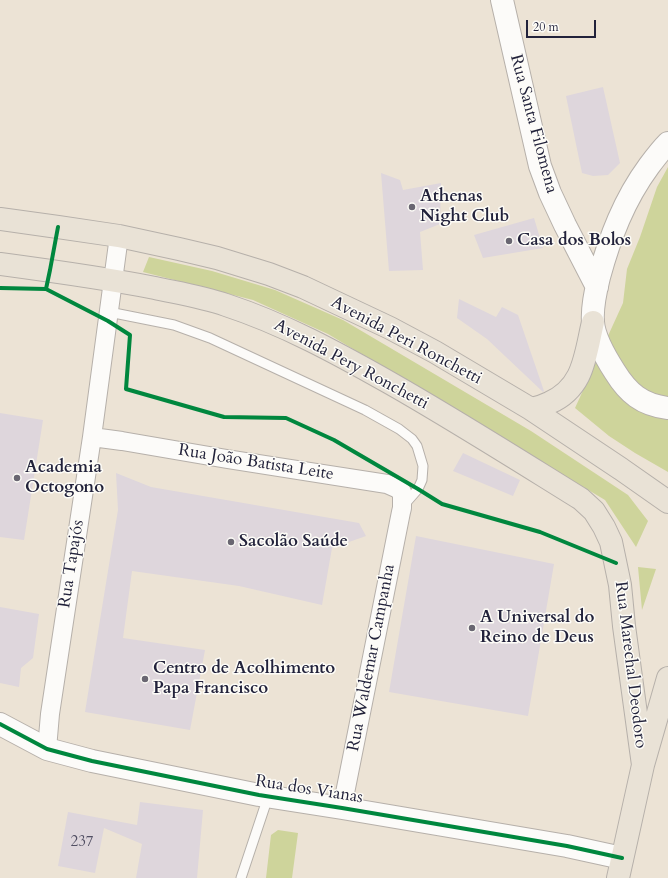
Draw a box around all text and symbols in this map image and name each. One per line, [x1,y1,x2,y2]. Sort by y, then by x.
scale bar [528,12,598,38]
text: 20 m [533,19,559,35]
street label: Rua Santa Filomena [505,52,561,196]
place label: Athenas Night Club [420,187,509,227]
marker: Athenas Night Club [407,202,417,212]
place label: Casa dos Bolos [517,231,631,251]
marker: Casa dos Bolos [504,236,514,246]
street label: Avenida Peri Ronchetti [327,293,485,389]
street label: Avenida Pery Ronchetti [270,316,432,414]
street label: Rua João Batista Leite [177,441,335,485]
place label: Academia Octogono [25,458,104,498]
marker: Academia Octogono [12,473,22,483]
street label: Rua Tapajós [55,519,89,609]
place label: Sacolão Saúde [239,532,348,552]
marker: Sacolão Saúde [226,537,236,547]
street label: Rua Waldemar Campanha [344,563,400,753]
street label: Rua Marechal Deodoro [610,580,650,750]
place label: A Universal do Reino de Deus [480,608,594,648]
marker: A Universal do Reino de Deus [467,623,477,633]
place label: Centro de Acolhimento Papa Francisco [153,659,335,699]
marker: Centro de Acolhimento Papa Francisco [140,674,150,684]
street label: Rua dos Vianas [254,771,364,809]
house number: 237 [70,834,94,852]

